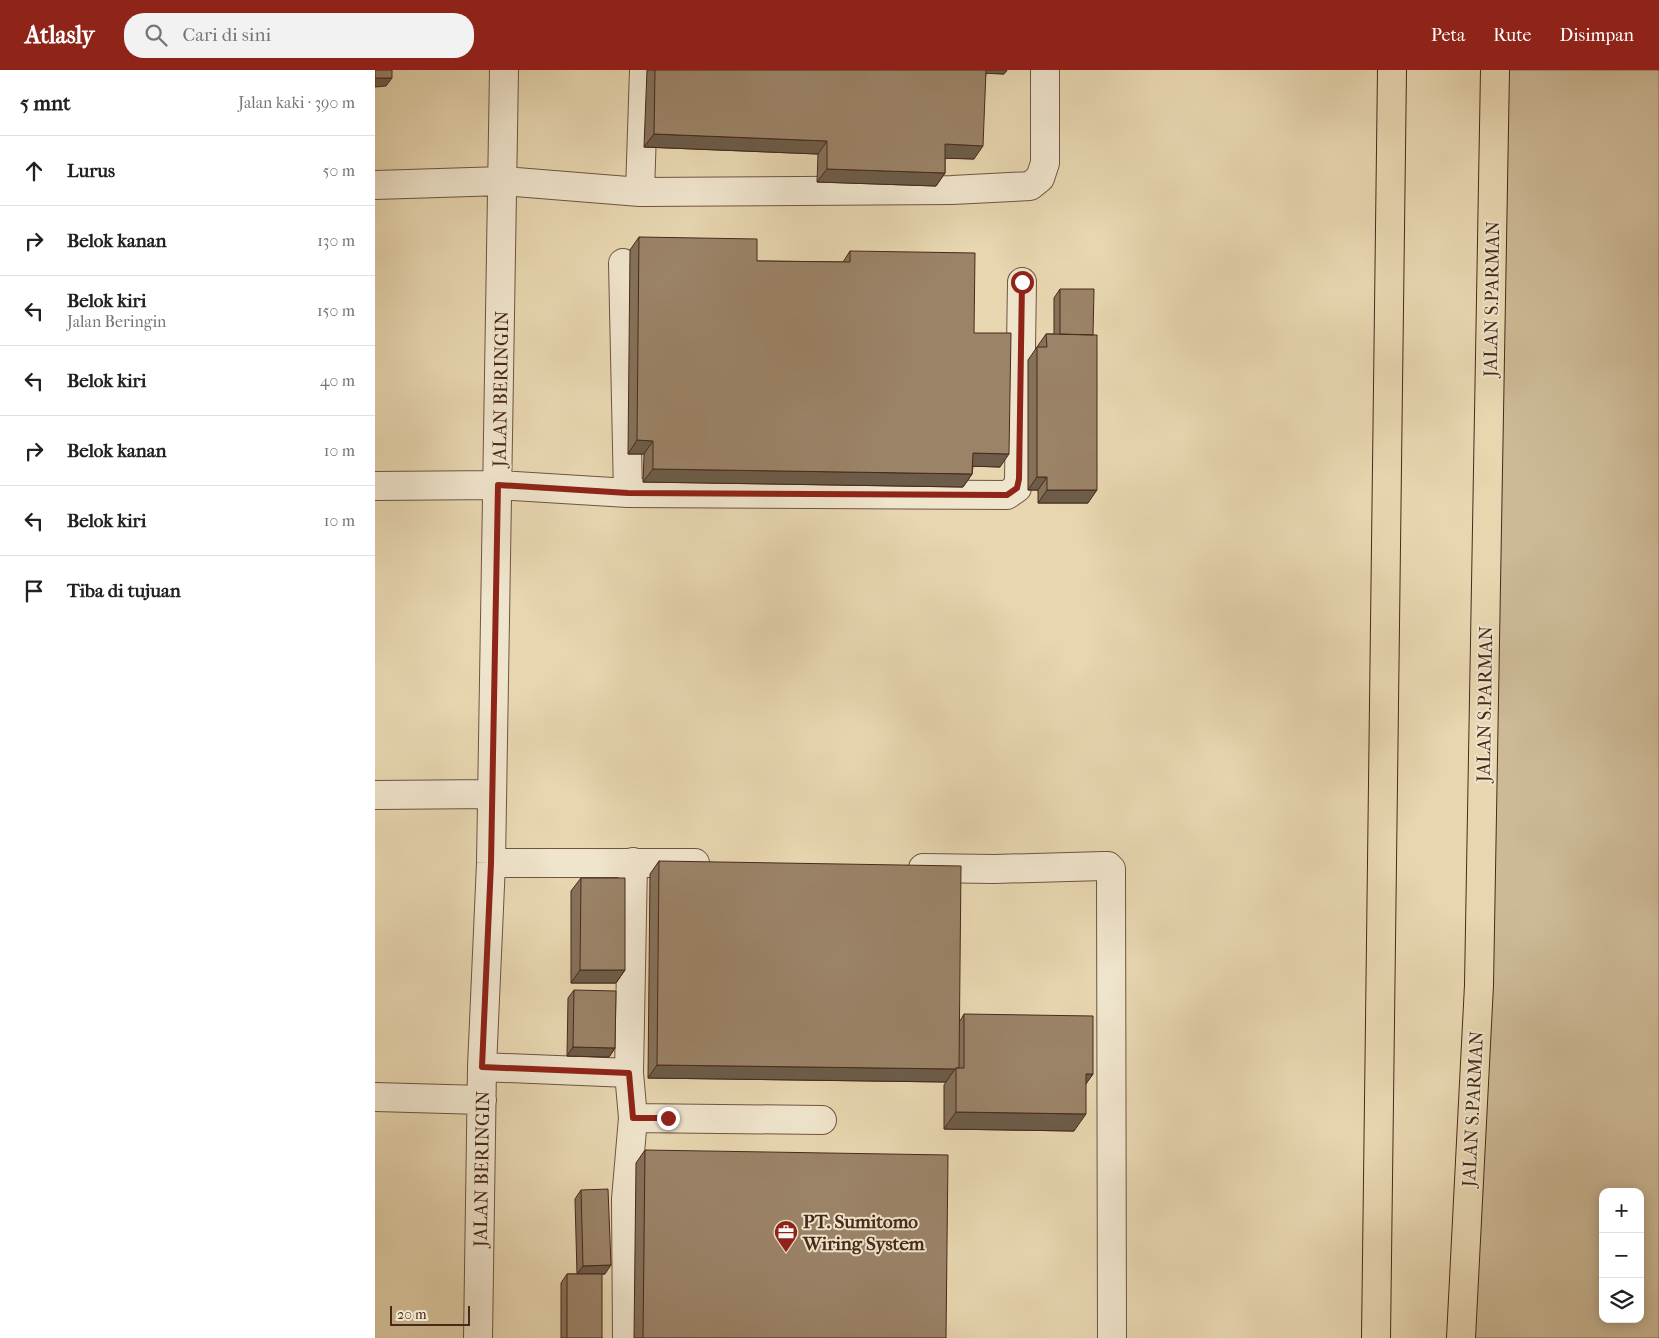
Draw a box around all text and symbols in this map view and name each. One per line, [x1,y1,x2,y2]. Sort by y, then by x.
search box [124,13,474,58]
text: Atlasly [25,21,94,49]
icon: search [142,21,170,49]
text: Cari di sini [182,24,271,46]
text: Peta [1431,25,1465,46]
text: Rute [1493,25,1531,46]
text: Disimpan [1559,25,1634,46]
text: 5 mnt [20,91,71,115]
text: Jalan kaki · 390 m [238,93,355,112]
icon: ahead [20,157,48,185]
text: Lurus [67,160,115,182]
text: 50 m [323,161,355,180]
street label: JALAN S.PARMAN [1480,220,1504,379]
icon: right [20,227,48,255]
text: Belok kanan [67,230,167,252]
text: 130 m [317,231,355,250]
route start [1011,271,1034,294]
text: Belok kiri [67,290,146,312]
icon: left [20,297,48,325]
text: 150 m [317,301,355,320]
street label: JALAN BERINGIN [489,310,513,469]
text: Jalan Beringin [67,312,166,331]
icon: left [20,367,48,395]
text: Belok kiri [67,370,146,392]
text: 40 m [320,371,355,390]
icon: right [20,437,48,465]
text: Belok kanan [67,440,167,462]
text: 10 m [324,441,355,460]
icon: left [20,507,48,535]
text: Belok kiri [67,510,146,532]
text: 10 m [324,511,355,530]
icon: arrive [20,577,48,605]
text: Tiba di tujuan [67,580,181,602]
street label: JALAN S.PARMAN [1473,625,1497,784]
street label: JALAN S.PARMAN [1458,1030,1488,1190]
street label: JALAN BERINGIN [470,1090,494,1249]
route end [657,1107,680,1130]
map controls [1599,1188,1644,1323]
button: + [1599,1188,1644,1233]
place label: PT. Sumitomo Wiring System [802,1211,925,1255]
office icon: PT. Sumitomo Wiring System [773,1219,799,1253]
button: − [1599,1233,1644,1278]
button: layers [1599,1278,1644,1323]
scale bar [390,1303,470,1326]
text: 20 m [397,1306,427,1323]

